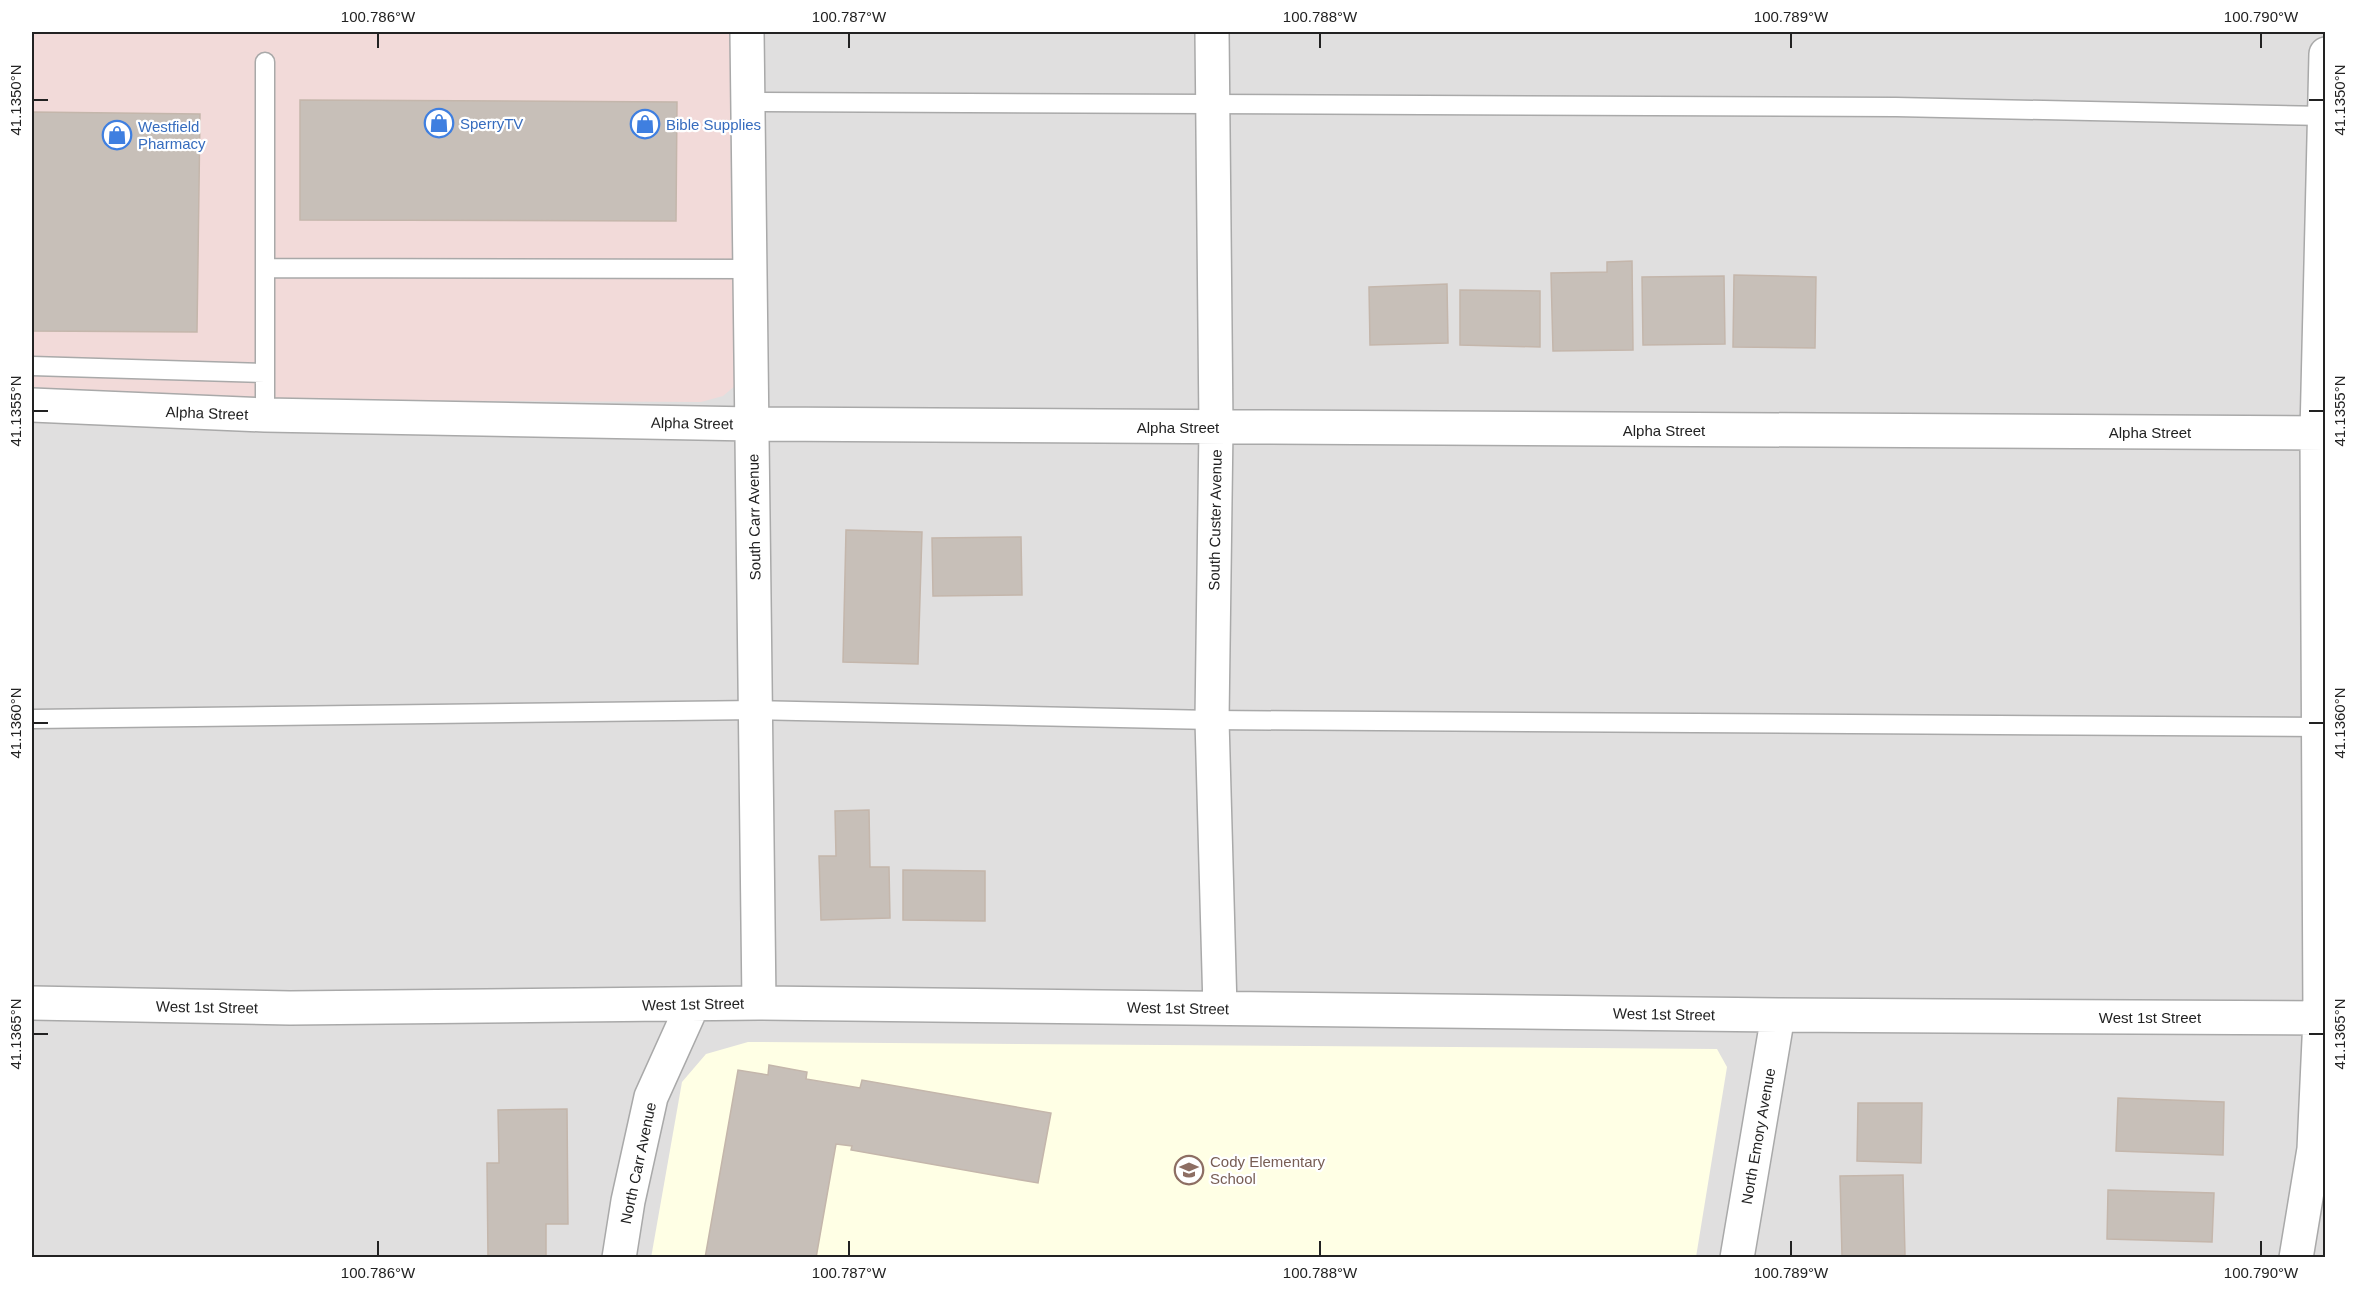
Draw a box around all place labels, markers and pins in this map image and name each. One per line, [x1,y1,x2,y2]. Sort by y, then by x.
shop icon: SperryTV [423,107,455,139]
shop icon: Bible Supplies [629,108,661,140]
place label: SperryTV [460,115,523,132]
place label: Bible Supplies [666,116,761,133]
place label: Westfield Pharmacy [138,118,206,152]
shop icon: Westfield Pharmacy [101,119,133,151]
place label: Cody Elementary School [1210,1153,1326,1187]
school or university icon: Cody Elementary School [1173,1154,1205,1186]

